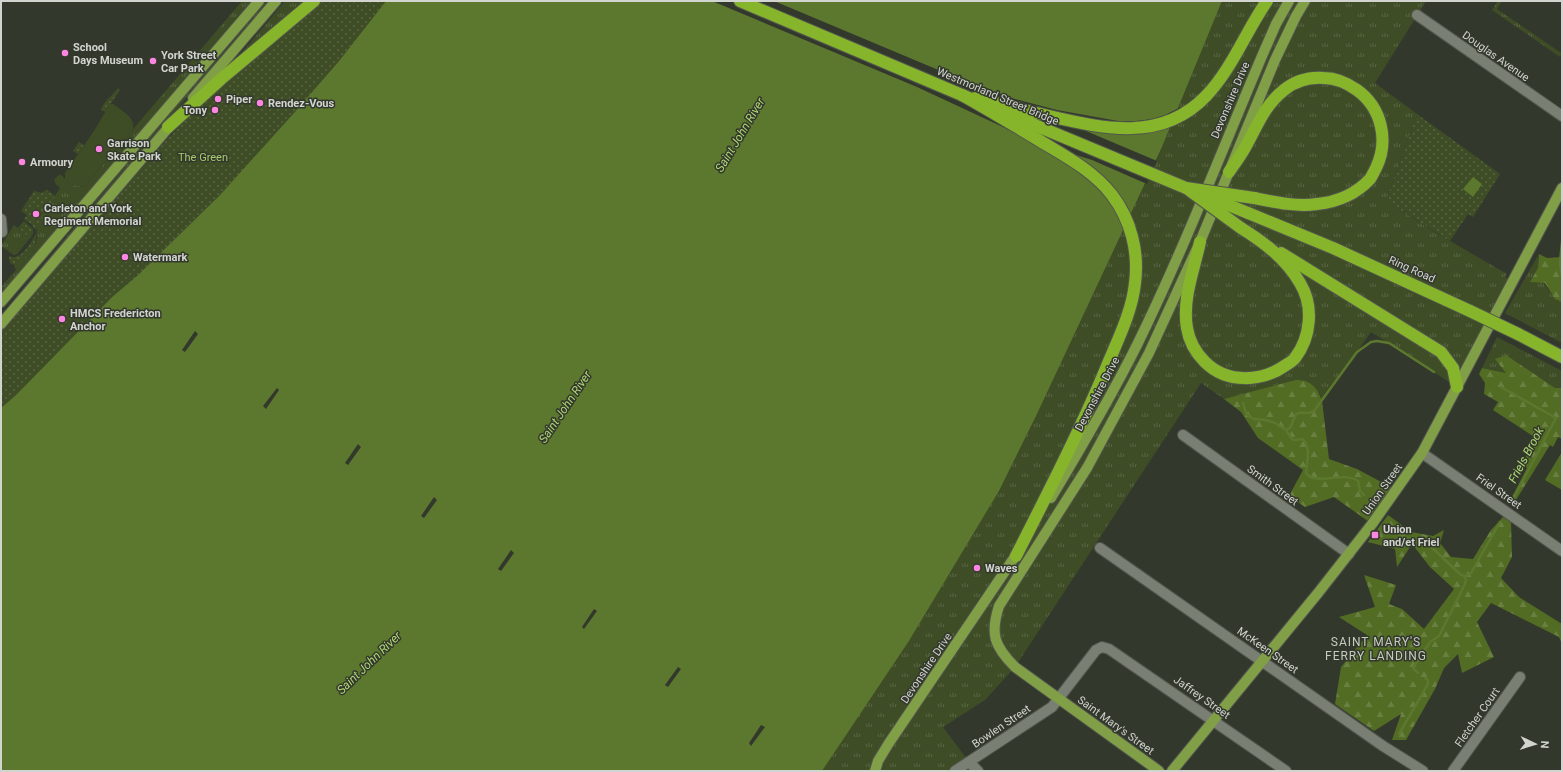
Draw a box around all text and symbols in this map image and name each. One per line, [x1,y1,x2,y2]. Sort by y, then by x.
street label: Douglas Avenue [1460,28,1532,84]
place label: School Days Museum [73,41,143,67]
marker: School Days Museum [60,48,70,58]
place label: York Street Car Park [161,49,217,75]
marker: York Street Car Park [148,56,158,66]
street label: Devonshire Drive [1208,60,1253,140]
street label: Westmorland Street Bridge [935,65,1061,128]
place label: Piper [226,93,252,106]
marker: Piper [213,94,223,104]
water label: Saint John River [712,95,768,175]
place label: Rendez-Vous [268,97,335,110]
marker: Rendez-Vous [255,98,265,108]
place label: Tony [183,104,207,117]
marker: Tony [210,105,220,115]
place label: Garrison Skate Park [107,137,161,163]
marker: Garrison Skate Park [94,144,104,154]
park label: The Green [178,151,228,164]
place label: Armoury [30,156,73,169]
marker: Armoury [17,157,27,167]
place label: Carleton and York Regiment Memorial [44,202,141,228]
marker: Carleton and York Regiment Memorial [31,209,41,219]
place label: Watermark [133,251,187,264]
marker: Watermark [120,252,130,262]
street label: Ring Road [1386,253,1437,285]
place label: HMCS Fredericton Anchor [70,307,161,333]
marker: HMCS Fredericton Anchor [57,314,67,324]
street label: Devonshire Drive [1072,355,1122,433]
water label: Saint John River [536,367,595,446]
water label: Friels Brook [1505,424,1547,485]
street label: Union Street [1360,461,1405,518]
street label: Smith Street [1245,462,1301,509]
street label: Friel Street [1473,471,1524,512]
place label: Union and/et Friel [1383,523,1440,549]
marker: Union and/et Friel [1370,530,1380,540]
place label: Waves [985,562,1018,575]
marker: Waves [972,563,982,573]
street label: McKeen Street [1235,625,1301,676]
water label: Saint John River [334,628,405,697]
street label: Devonshire Drive [898,631,955,706]
district label: SAINT MARY'S FERRY LANDING [1325,635,1427,663]
street label: Jaffrey Street [1171,673,1233,722]
street label: Fletcher Court [1452,685,1503,749]
street label: Saint Mary's Street [1075,693,1157,758]
street label: Bowlen Street [970,702,1033,751]
north arrow [1515,724,1555,764]
text: N [1538,740,1551,749]

